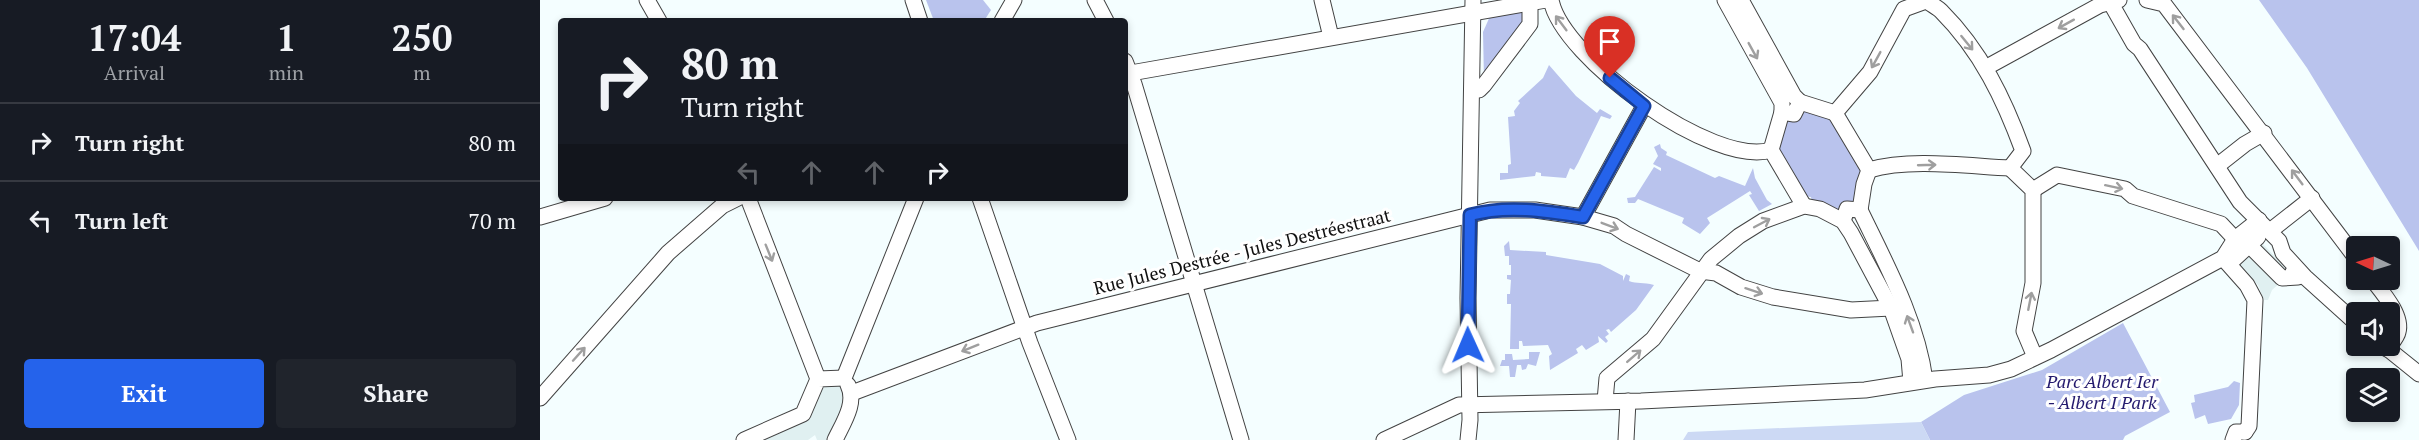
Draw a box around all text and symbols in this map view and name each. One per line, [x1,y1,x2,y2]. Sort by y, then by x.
text: 17:04 [88,14,181,61]
text: 1 [276,14,297,61]
text: 250 [391,14,452,61]
one-way arrow [2171,14,2184,30]
one-way arrow [1555,16,1567,32]
pin [1584,16,1635,78]
one-way arrow [2058,18,2075,30]
icon: arrive [1593,25,1626,58]
one-way arrow [1960,34,1973,50]
text: 80 m [681,35,779,91]
icon: right [582,42,660,120]
one-way arrow [1747,42,1759,59]
one-way arrow [1870,51,1882,68]
text: Arrival [104,59,165,86]
text: min [269,59,304,86]
text: m [413,59,431,86]
text: Turn right [681,89,804,125]
icon: right [24,126,57,159]
text: Turn right [75,128,184,157]
text: 80 m [468,128,516,157]
icon: left [732,156,765,189]
icon: ahead [795,156,828,189]
icon: ahead [858,156,891,189]
icon: right [921,156,954,189]
one-way arrow [1917,159,1937,171]
one-way arrow [2290,169,2303,185]
one-way arrow [2104,182,2124,193]
street label: Rue Jules Destrée - Jules Destréestraat [1091,202,1393,300]
icon: left [24,204,57,237]
text: Turn left [75,206,168,235]
text: 70 m [468,206,516,235]
one-way arrow [1753,217,1771,228]
one-way arrow [1600,221,1618,232]
north arrow [2346,236,2400,290]
map controls [2346,236,2400,422]
one-way arrow [764,243,775,261]
one-way arrow [1744,286,1763,297]
one-way arrow [2025,292,2036,312]
button: sound [2346,302,2400,356]
position arrow [1436,313,1500,377]
one-way arrow [1904,315,1915,334]
one-way arrow [961,343,980,354]
one-way arrow [572,347,586,362]
one-way arrow [1626,349,1641,363]
button: Exit [24,359,264,428]
button: Share [276,359,516,428]
button: layers [2346,368,2400,422]
park label: Parc Albert Ier - Albert I Park [2045,369,2159,414]

